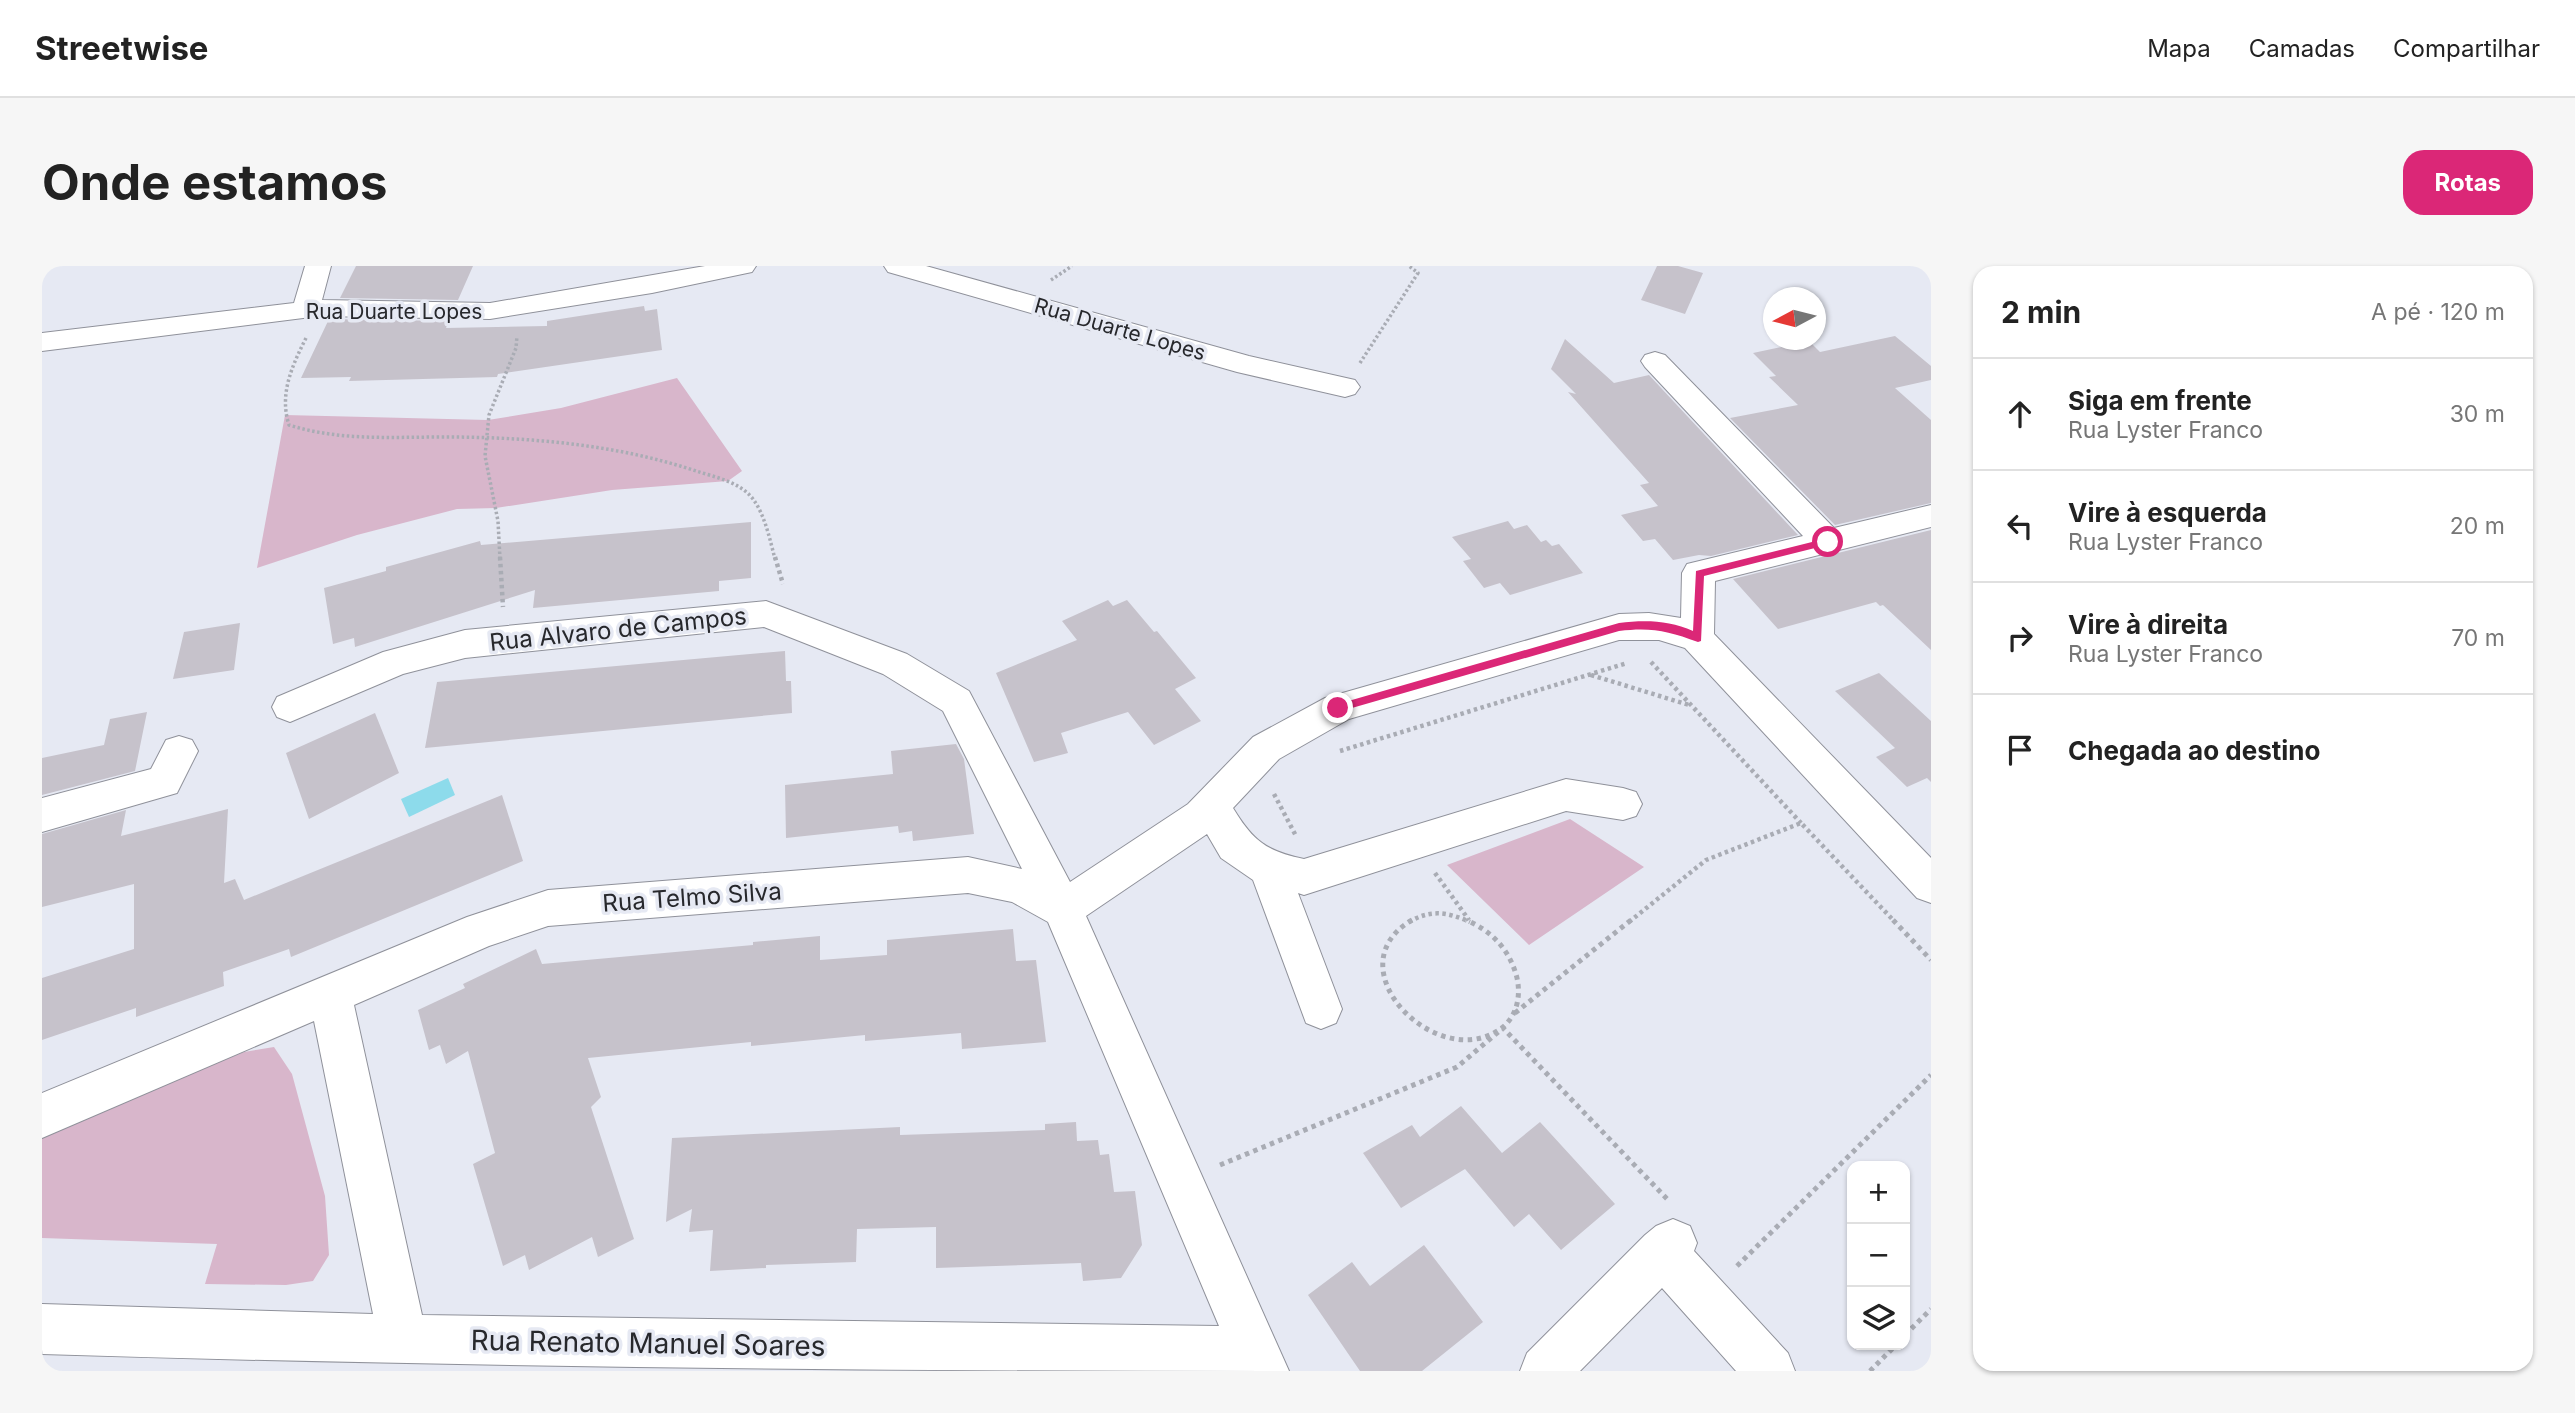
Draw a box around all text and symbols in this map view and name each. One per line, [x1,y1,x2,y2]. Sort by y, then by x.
text: Streetwise [35,28,209,68]
text: Mapa [2147,34,2211,63]
text: Camadas [2249,34,2355,63]
text: Compartilhar [2393,34,2540,63]
button: Rotas [2403,150,2533,215]
text: Onde estamos [42,153,387,212]
north arrow [1763,287,1826,350]
street label: Rua Duarte Lopes [1032,293,1208,365]
text: 2 min [2001,294,2081,330]
text: A pé · 120 m [2371,298,2505,326]
street label: Rua Duarte Lopes [306,299,482,324]
text: Siga em frente [2068,385,2252,416]
icon: ahead [2001,395,2039,433]
text: 30 m [2450,400,2505,428]
text: Rua Lyster Franco [2068,416,2263,444]
text: Vire à esquerda [2068,497,2267,528]
icon: left [2001,507,2039,545]
text: 20 m [2450,512,2505,540]
route start [1812,526,1843,557]
text: Rua Lyster Franco [2068,528,2263,556]
street label: Rua Alvaro de Campos [488,601,748,657]
text: Vire à direita [2068,609,2228,640]
icon: right [2001,619,2039,657]
text: 70 m [2451,624,2505,652]
text: Rua Lyster Franco [2068,640,2263,668]
route end [1322,692,1353,723]
icon: arrive [2001,731,2039,769]
text: Chegada ao destino [2068,735,2320,766]
street label: Rua Telmo Silva [601,876,783,918]
map controls [1847,1161,1910,1350]
button: + [1847,1161,1910,1224]
button: − [1847,1224,1910,1287]
button: layers [1847,1287,1910,1350]
street label: Rua Renato Manuel Soares [470,1323,826,1363]

